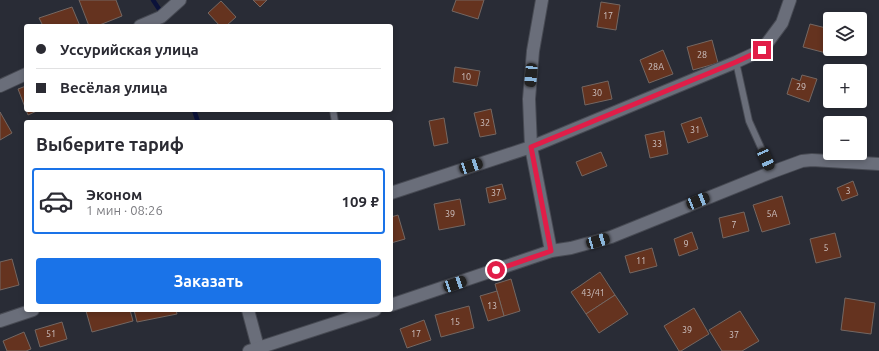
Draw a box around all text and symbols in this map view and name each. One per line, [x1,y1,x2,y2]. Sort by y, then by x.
house number: 17 [603,11,613,21]
map controls [823,12,867,160]
button: layers [823,12,867,56]
text: Уссурийская улица [60,41,199,58]
route end [753,41,771,59]
house number: 28 [697,50,707,60]
house number: 28А [648,62,664,72]
car [524,63,538,87]
button: + [823,64,867,108]
house number: 10 [461,72,471,82]
text: Весёлая улица [60,79,168,96]
house number: 29 [796,82,806,92]
house number: 30 [592,88,602,98]
button: − [823,116,867,160]
house number: 32 [480,118,490,128]
house number: 31 [690,125,700,135]
text: Выберите тариф [36,134,184,154]
house number: 33 [652,139,662,149]
car [756,146,776,172]
car [458,157,484,175]
icon: car [38,183,74,219]
text: Эконом [86,186,142,203]
house number: 3 [845,186,851,196]
house number: 37 [491,188,501,198]
car [685,191,711,211]
text: 109 ₽ [342,193,379,210]
text: 1 мин · 08:26 [86,203,163,217]
house number: 39 [445,209,455,219]
house number: 5А [767,209,778,219]
house number: 7 [731,220,737,230]
car [585,232,611,250]
house number: 9 [683,239,689,249]
house number: 5 [823,243,829,253]
house number: 11 [636,256,646,266]
button: Заказать [36,258,381,304]
route start [487,261,505,279]
car [442,274,468,294]
house number: 43/41 [581,288,605,298]
house number: 13 [487,301,497,311]
house number: 15 [450,317,460,327]
house number: 39 [682,325,692,335]
house number: 51 [46,329,56,339]
house number: 17 [411,329,421,339]
house number: 37 [729,330,739,340]

